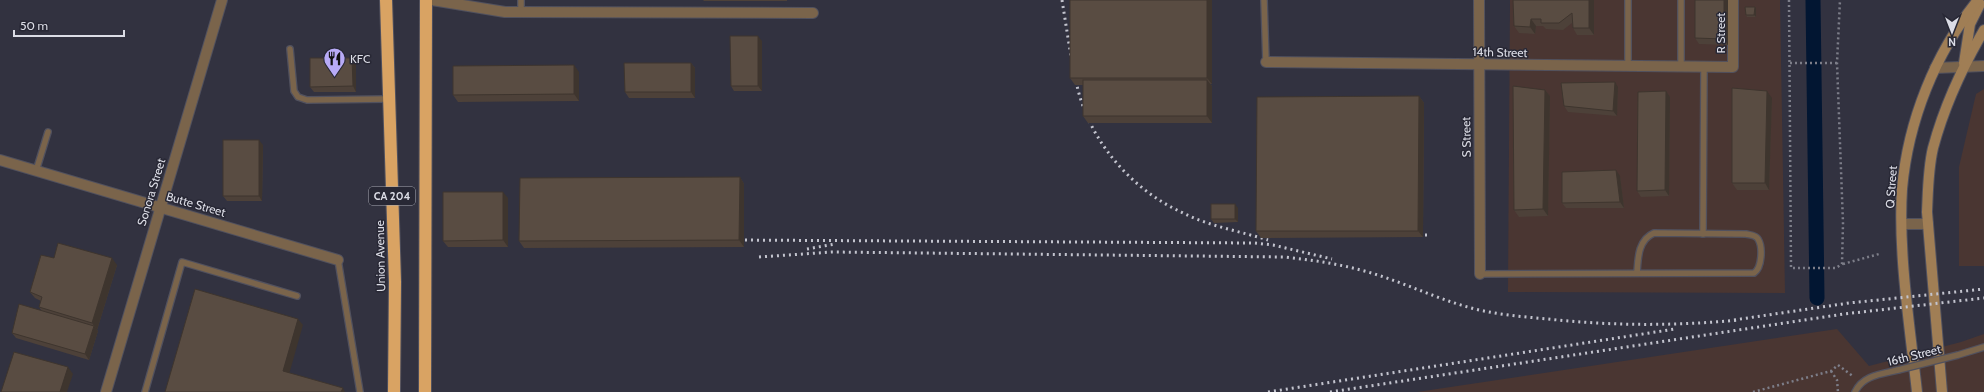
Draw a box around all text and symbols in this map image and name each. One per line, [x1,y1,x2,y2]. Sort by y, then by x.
scale bar [14,12,124,38]
north arrow [1932,12,1972,52]
street label: R Street [1713,13,1728,53]
text: 50 m [20,18,48,33]
text: N [1948,35,1956,49]
street label: 14th Street [1472,44,1528,60]
restaurant icon: KFC [322,45,348,78]
place label: KFC [350,51,370,66]
street label: S Street [1458,117,1474,157]
street label: Sonora Street [134,156,168,228]
street label: Q Street [1882,165,1900,209]
road number: CA 204 [369,187,415,205]
street label: Butte Street [165,188,227,220]
street label: Union Avenue [372,220,388,292]
street label: 16th Street [1886,341,1942,369]

